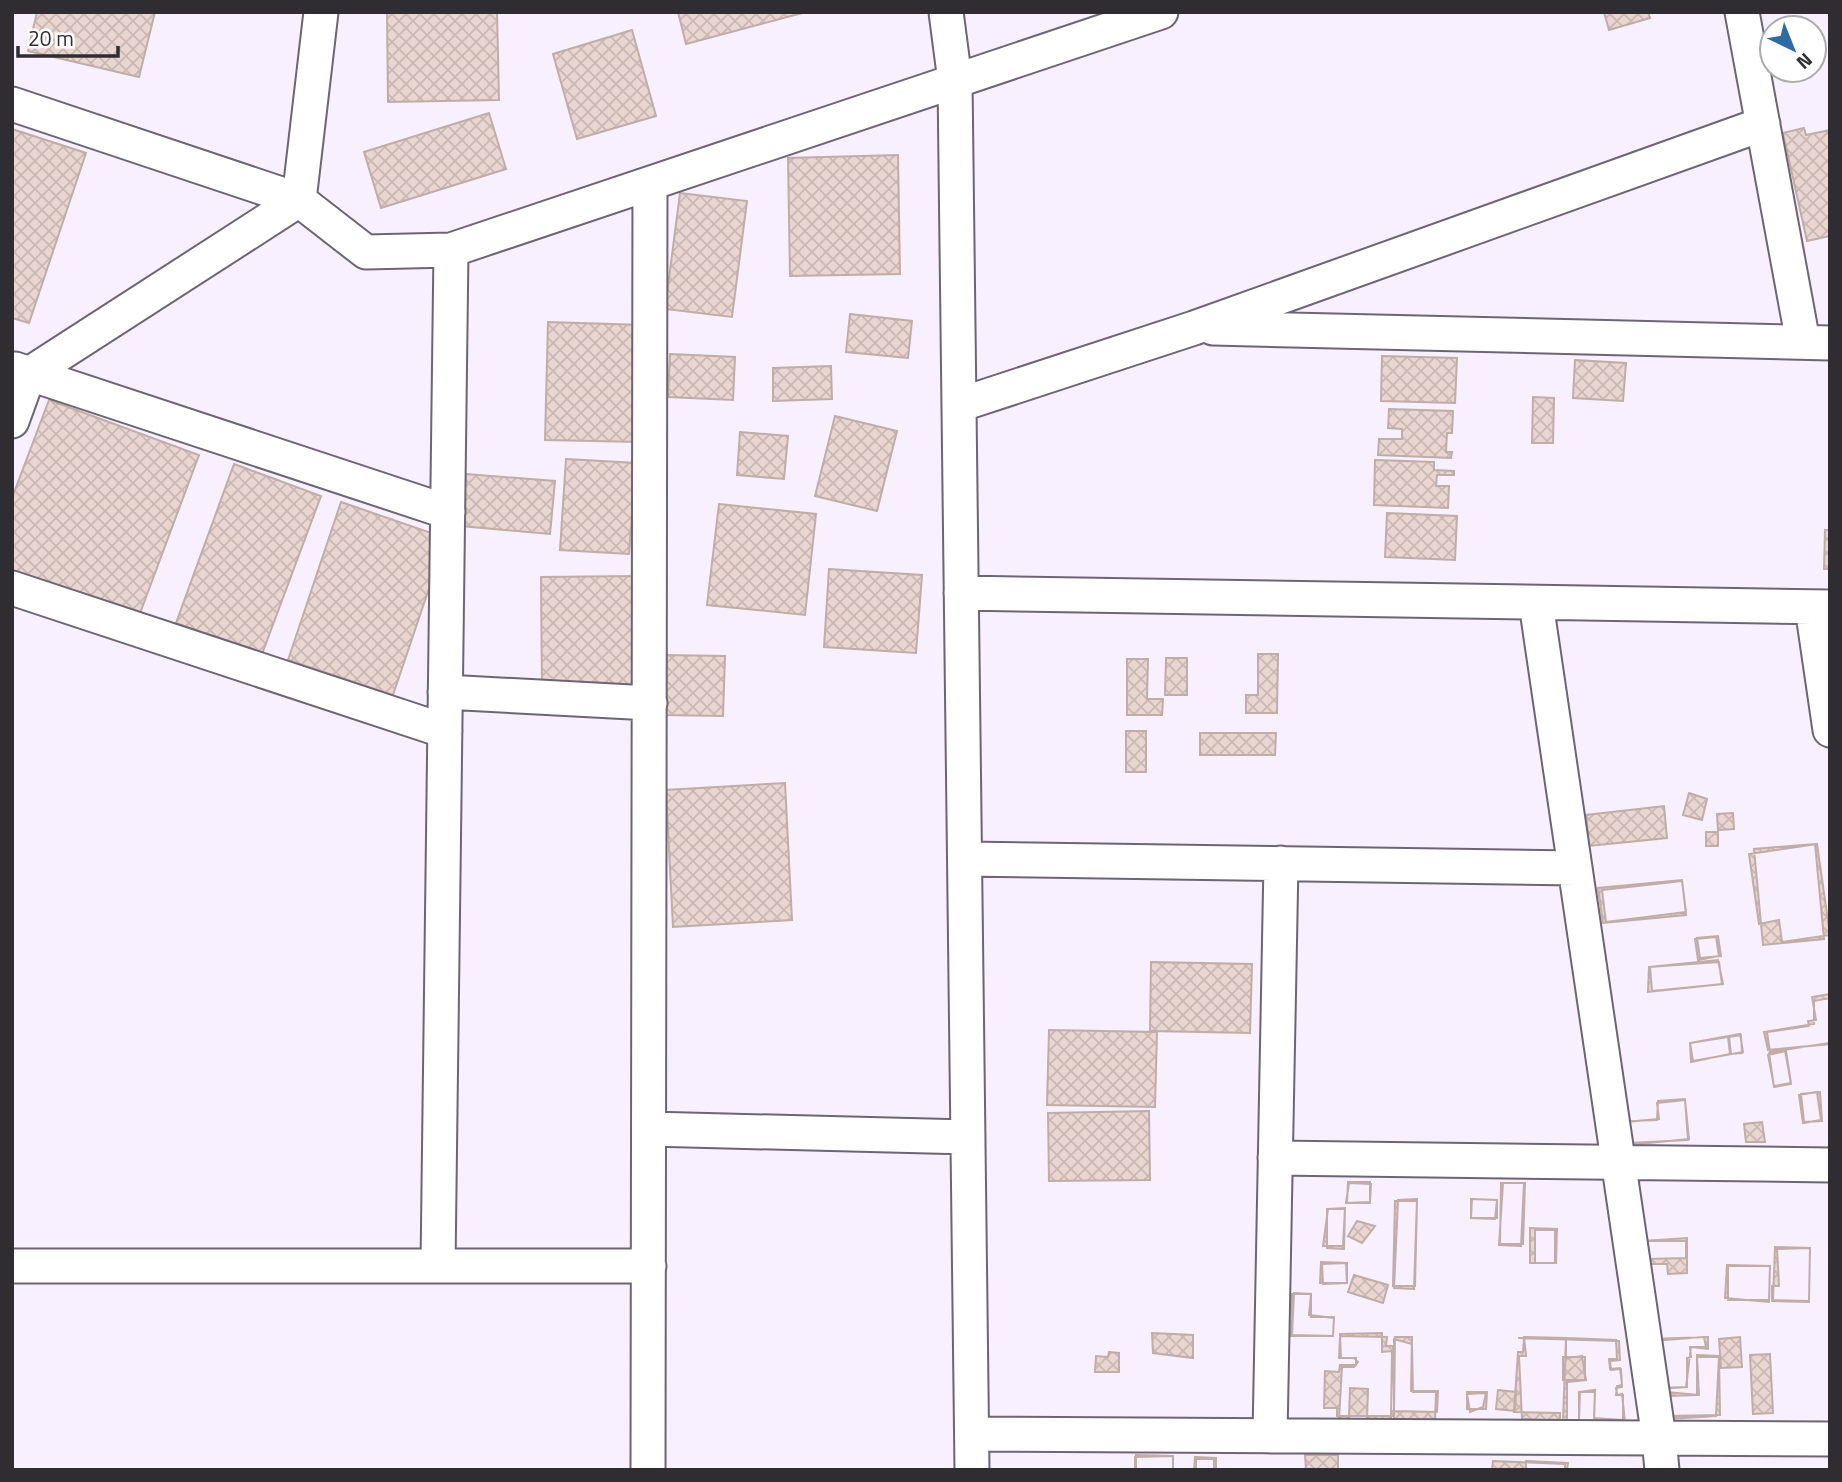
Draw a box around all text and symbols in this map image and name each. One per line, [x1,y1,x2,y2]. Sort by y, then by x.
scale bar [18,14,117,58]
north arrow [1758,14,1828,84]
text: 20 m [28,22,74,54]
text: N [1790,47,1820,77]

